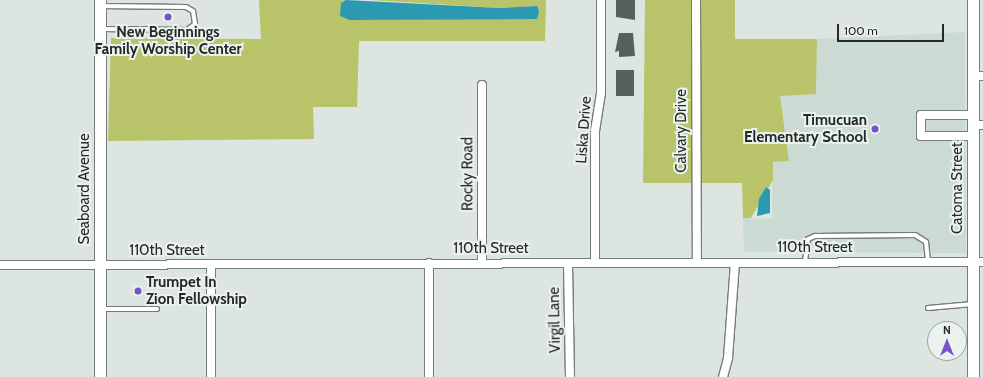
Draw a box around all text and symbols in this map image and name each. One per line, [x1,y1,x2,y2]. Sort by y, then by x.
marker: New Beginnings Family Worship Center [163,12,173,22]
scale bar [839,16,946,42]
place label: New Beginnings Family Worship Center [95,23,241,58]
text: 100 m [844,23,878,38]
street label: Calvary Drive [673,89,691,173]
street label: Liska Drive [573,96,595,164]
place label: Timucuan Elementary School [744,111,867,146]
marker: Timucuan Elementary School [870,124,880,134]
street label: Seaboard Avenue [76,133,94,245]
street label: Rocky Road [459,137,477,211]
street label: Catoma Street [949,142,967,234]
street label: 110th Street [777,239,853,257]
street label: 110th Street [453,240,529,258]
street label: 110th Street [129,242,205,260]
place label: Trumpet In Zion Fellowship [146,273,247,308]
marker: Trumpet In Zion Fellowship [133,286,143,296]
street label: Virgil Lane [545,287,565,353]
north arrow [927,321,967,361]
text: N [943,323,951,337]

